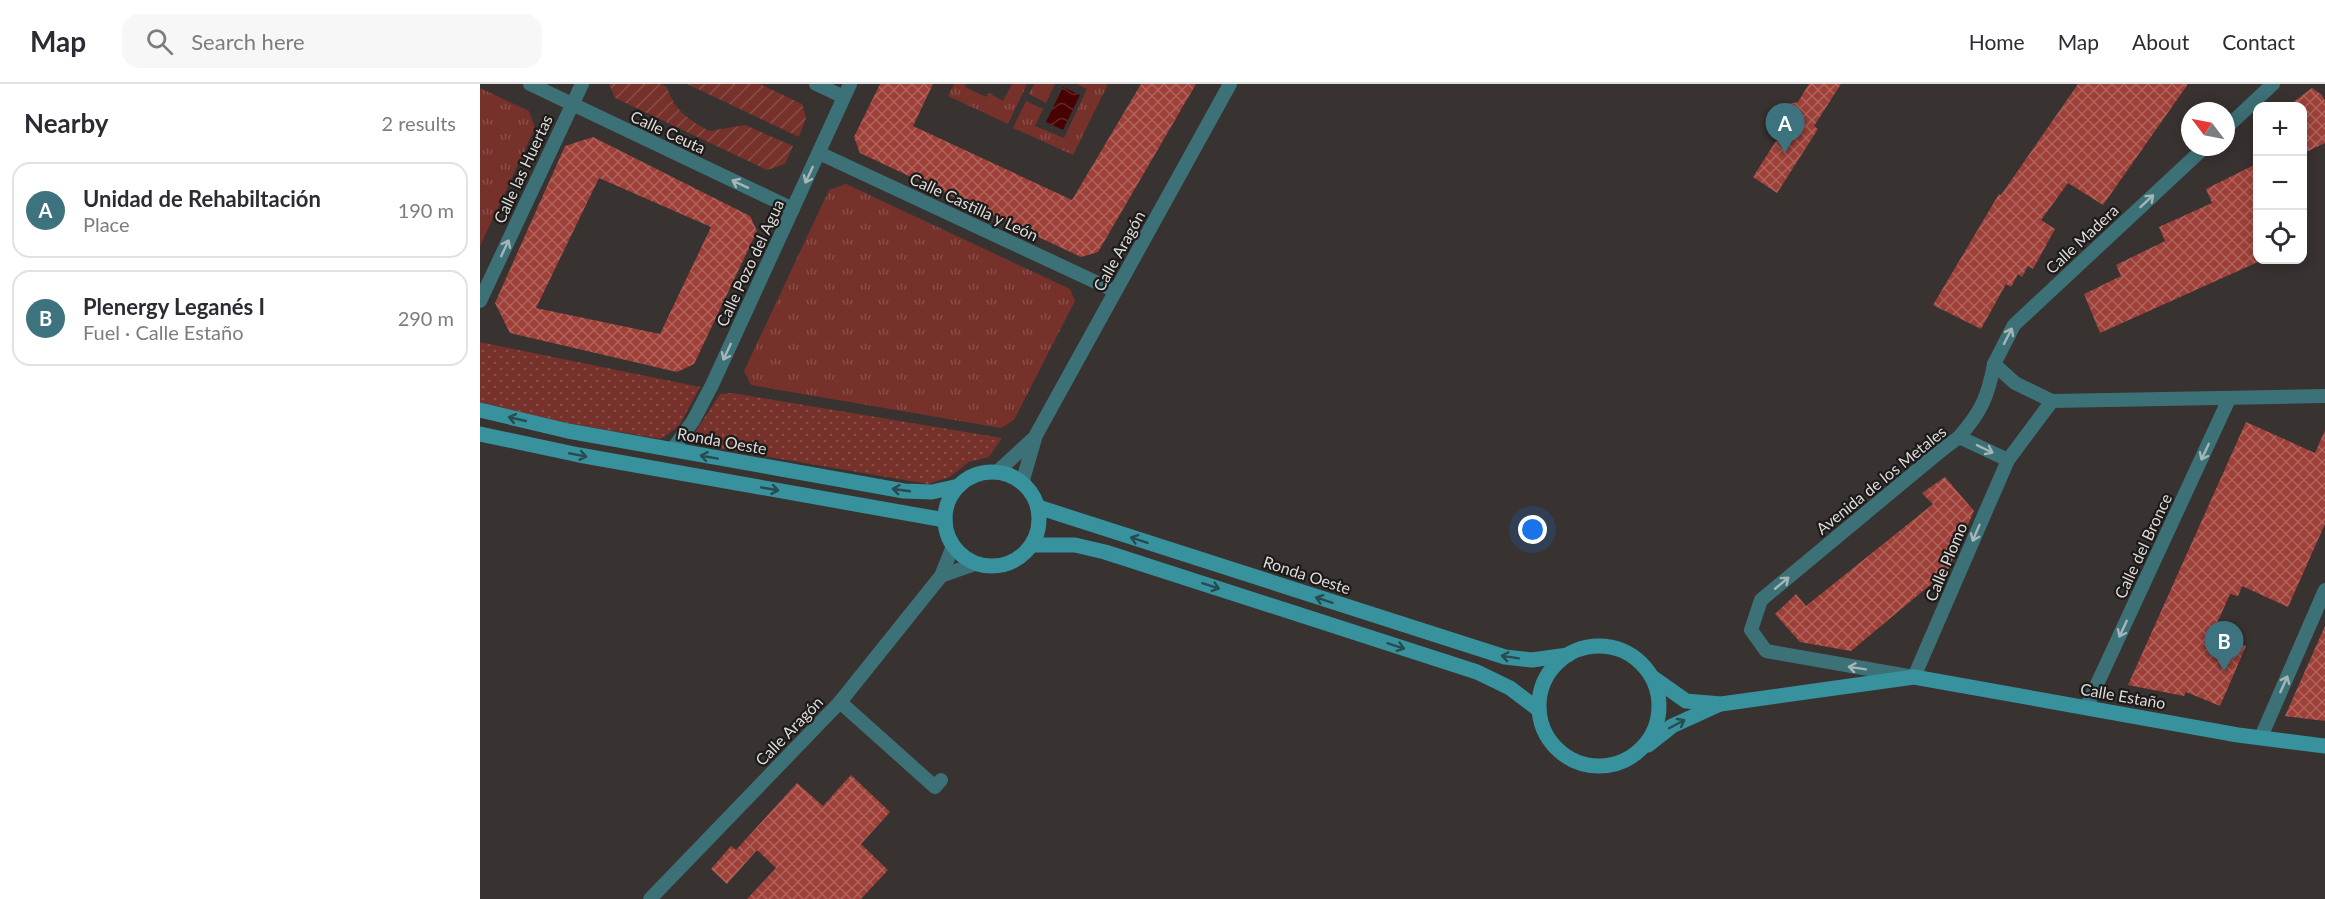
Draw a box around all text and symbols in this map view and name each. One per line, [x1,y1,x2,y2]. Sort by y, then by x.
search box [122,14,542,68]
text: Map [30,24,86,58]
icon: search [143,25,176,58]
text: Search here [191,28,305,55]
text: Home [1969,29,2025,54]
text: Map [2058,29,2099,54]
text: About [2132,29,2189,54]
text: Contact [2222,29,2295,54]
north arrow [2181,102,2235,156]
map controls [2253,102,2307,264]
button: + [2253,102,2307,156]
pin: A [1766,104,1804,153]
street label: Calle Ceuta [628,106,709,157]
text: Nearby [24,107,109,139]
text: 2 results [381,111,456,135]
street label: Calle las Huertas [489,112,556,226]
button: − [2253,156,2307,210]
one-way arrow [802,166,814,184]
street label: Calle Castilla y León [907,168,1041,245]
one-way arrow [732,178,750,190]
text: Unidad de Rehabiltación [83,185,321,212]
one-way arrow [2139,194,2154,208]
street label: Calle Pozo del Agua [712,196,787,329]
text: A [39,198,52,222]
text: 190 m [398,198,454,222]
street label: Calle Madera [2041,200,2122,277]
street label: Calle Aragón [1089,207,1148,294]
button: locate [2253,210,2307,264]
text: Place [83,212,130,236]
one-way arrow [499,239,511,257]
text: Plenergy Leganés I [83,293,265,320]
text: B [39,306,52,330]
text: 290 m [398,306,454,330]
text: Fuel · Calle Estaño [83,320,244,344]
one-way arrow [2003,328,2014,346]
one-way arrow [720,343,732,361]
one-way arrow [508,413,528,424]
street label: Avenida de los Metales [1812,421,1950,538]
street label: Ronda Oeste [676,423,768,458]
one-way arrow [2198,442,2210,460]
one-way arrow [1975,443,1993,455]
one-way arrow [568,450,588,461]
one-way arrow [699,451,719,462]
one-way arrow [760,484,780,495]
one-way arrow [892,484,911,495]
street label: Calle del Bronce [2110,490,2175,601]
your location [1518,515,1547,544]
street label: Calle Plomo [1921,520,1971,604]
one-way arrow [1970,523,1981,542]
one-way arrow [1130,534,1149,545]
street label: Ronda Oeste [1261,551,1353,598]
one-way arrow [1774,576,1789,590]
one-way arrow [1201,581,1220,592]
one-way arrow [1315,593,1334,604]
one-way arrow [2116,619,2128,637]
pin: B [2204,622,2244,671]
one-way arrow [1386,642,1405,653]
one-way arrow [1501,652,1521,663]
one-way arrow [1847,662,1867,673]
one-way arrow [2279,675,2290,693]
street label: Calle Estaño [2079,679,2167,712]
street label: Calle Aragón [751,692,826,769]
one-way arrow [1668,718,1685,730]

